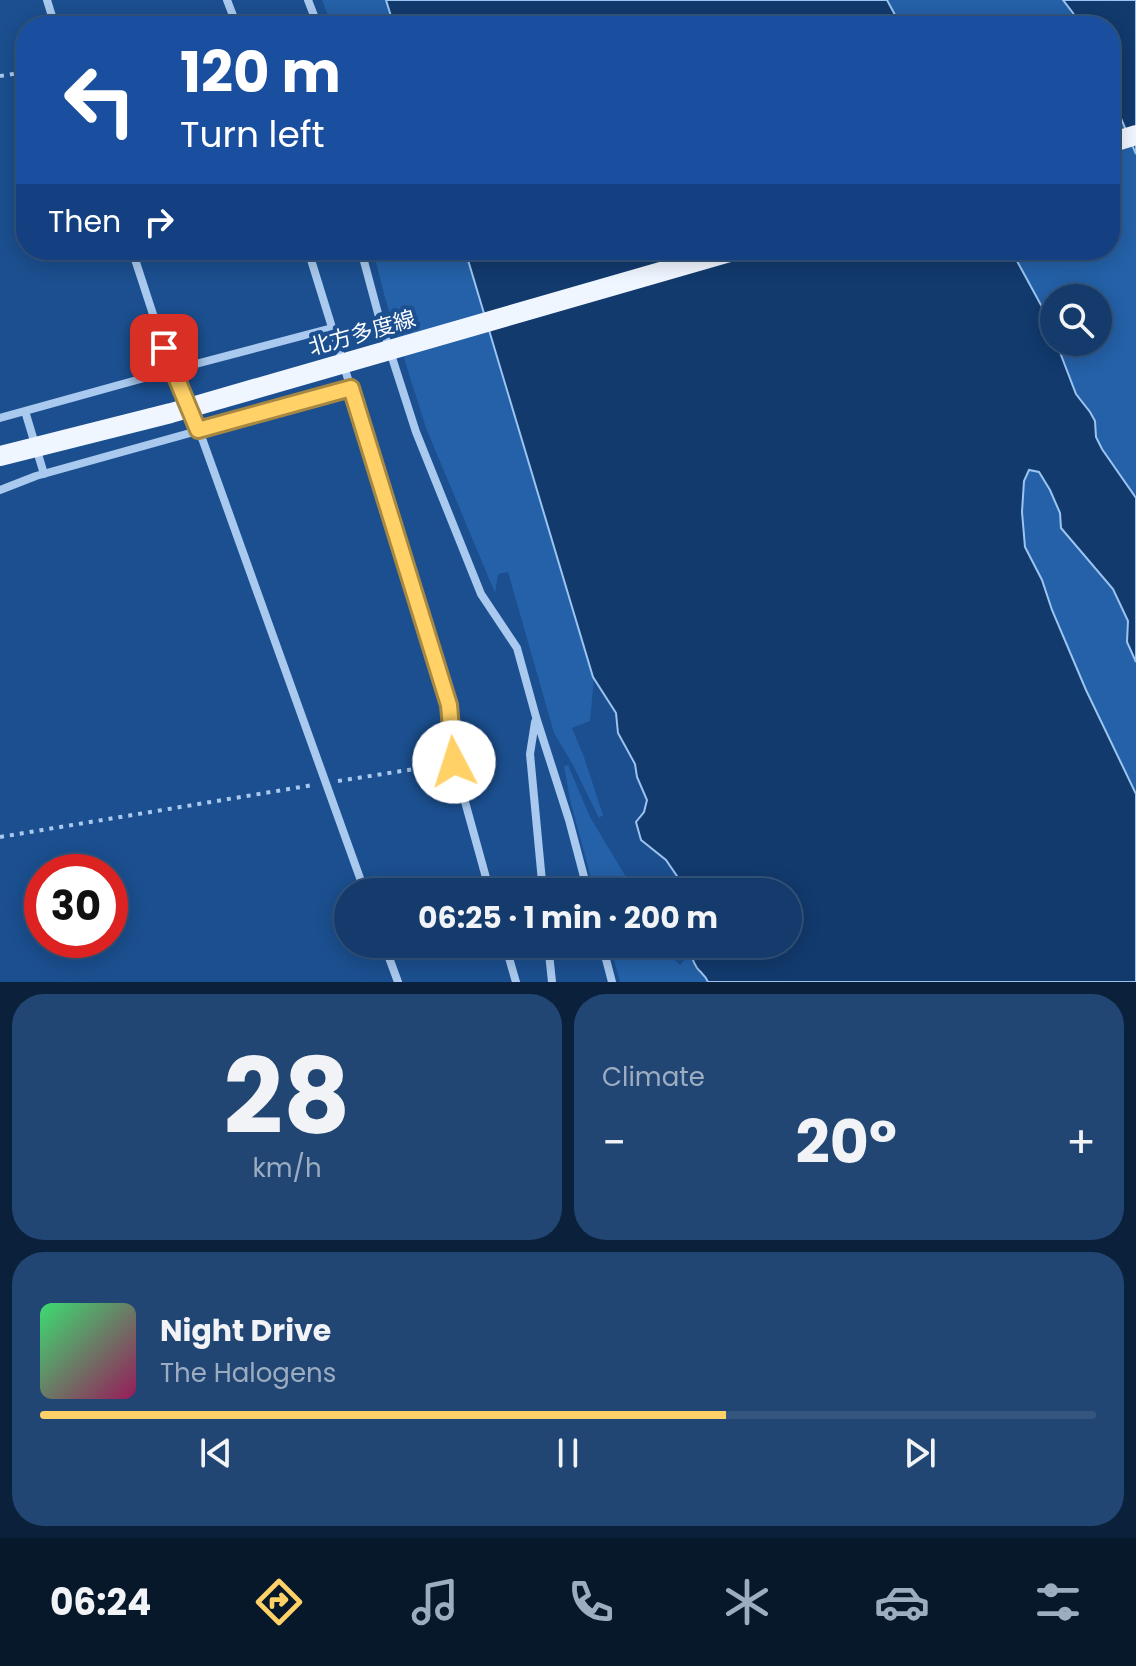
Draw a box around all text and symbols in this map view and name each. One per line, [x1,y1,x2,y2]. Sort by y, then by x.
text: 120 m [180,33,341,112]
icon: left [48,48,152,152]
text: Turn left [180,109,325,160]
text: Then [48,200,121,243]
icon: right [137,200,181,244]
map controls [1040,284,1112,356]
button: search [1040,284,1112,356]
street label: 北方多度線 [305,303,419,363]
pin [130,314,198,382]
icon: arrive [142,326,186,370]
position arrow [412,720,496,804]
speed limit sign: 30 [24,854,128,958]
text: 06:25 · 1 min · 200 m [418,896,718,939]
text: 28 [224,1024,350,1169]
text: Climate [602,1059,705,1095]
text: 20° [796,1100,897,1184]
text: − [602,1112,626,1173]
text: + [1066,1112,1096,1173]
text: km/h [252,1150,322,1186]
text: Night Drive [160,1309,331,1352]
text: The Halogens [160,1355,336,1391]
icon: previous [194,1431,238,1475]
icon: pause [546,1431,590,1475]
icon: next [898,1431,942,1475]
icon: directions [251,1574,307,1630]
icon: music [407,1574,463,1630]
icon: phone [563,1574,619,1630]
icon: climate [719,1574,775,1630]
icon: car [874,1574,930,1630]
icon: filters [1030,1574,1086,1630]
text: 06:24 [50,1577,151,1628]

